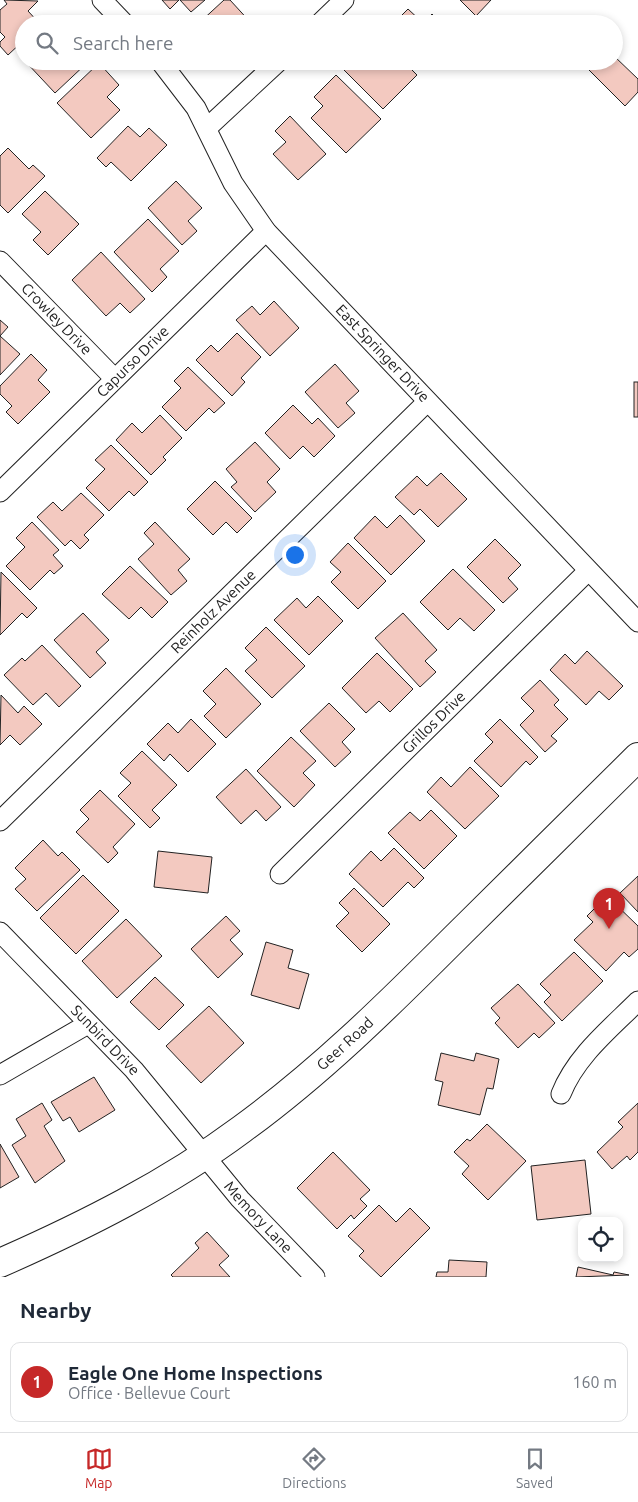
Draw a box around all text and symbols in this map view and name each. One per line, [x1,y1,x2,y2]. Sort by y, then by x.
search box [15,15,623,70]
icon: search [33,29,61,57]
text: Search here [73,32,173,54]
street label: Crowley Drive [18,279,96,358]
street label: East Springer Drive [332,301,433,405]
street label: Capurso Drive [93,322,172,400]
your location [282,542,308,568]
street label: Reinholz Avenue [167,566,259,657]
street label: Grillos Drive [399,688,469,757]
pin: 1 [593,888,625,929]
street label: Sunbird Drive [68,1001,143,1078]
street label: Geer Road [313,1014,377,1073]
street label: Memory Lane [221,1178,296,1256]
map controls [578,1217,623,1262]
button: locate [578,1217,623,1262]
text: Nearby [20,1298,91,1322]
text: Eagle One Home Inspections [68,1362,323,1384]
text: 1 [32,1373,42,1391]
text: 160 m [572,1373,617,1391]
text: Office · Bellevue Court [68,1384,230,1402]
tab: Map [85,1445,113,1491]
tab: Directions [282,1445,346,1491]
tab: Saved [516,1445,553,1491]

